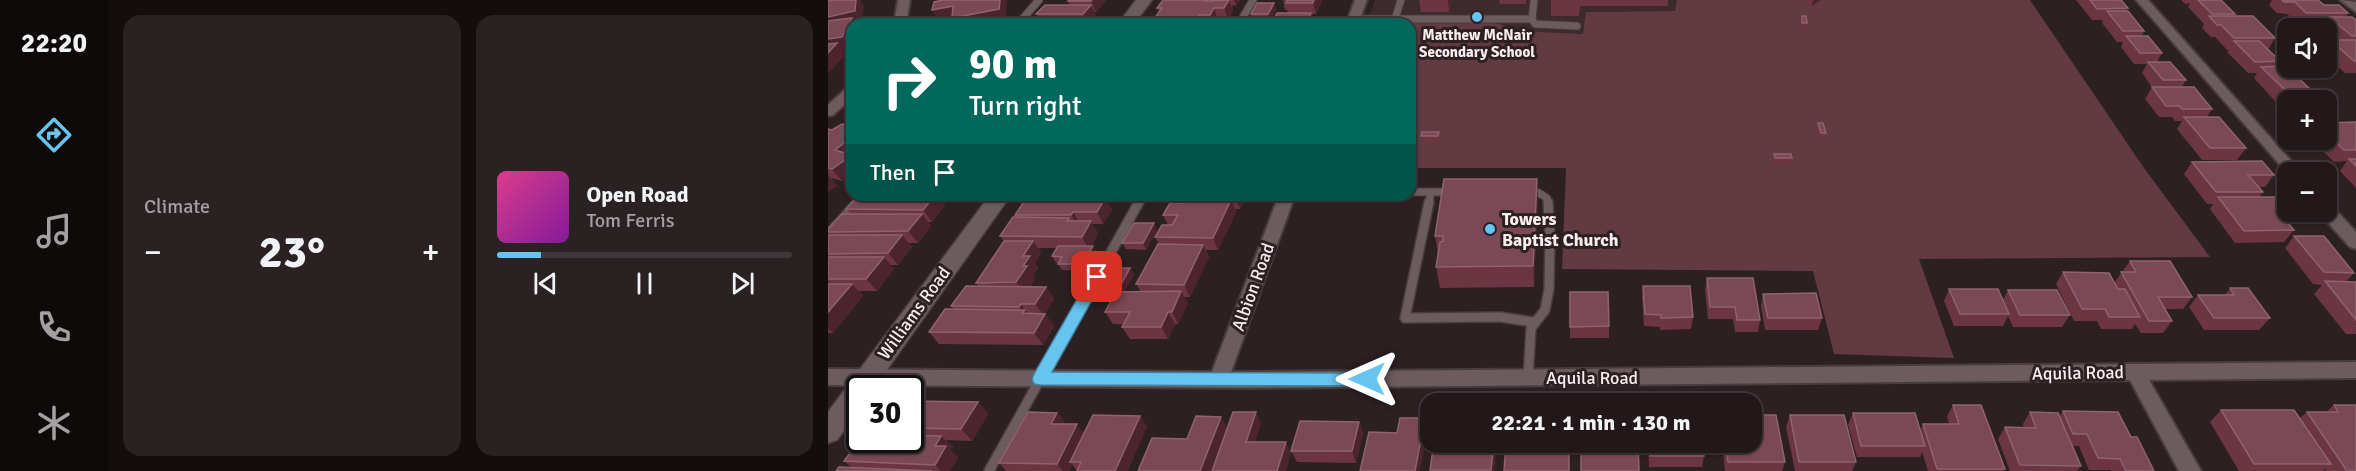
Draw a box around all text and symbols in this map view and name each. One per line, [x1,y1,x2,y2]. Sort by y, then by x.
marker: Matthew McNair Secondary School [1470,10,1484,24]
map controls [2277,18,2337,222]
button: sound [2277,18,2337,78]
place label: Matthew McNair Secondary School [1419,26,1535,61]
text: 22:20 [21,27,87,60]
text: 90 m [969,39,1058,90]
icon: right [870,42,948,120]
text: Turn right [969,90,1082,123]
button: + [2277,90,2337,150]
icon: directions [33,114,75,156]
icon: arrive [928,156,961,189]
text: Then [870,159,916,186]
button: − [2277,162,2337,222]
text: Open Road [587,181,689,208]
text: Climate [144,194,210,219]
text: Tom Ferris [587,208,675,233]
place label: Towers Baptist Church [1502,208,1619,251]
icon: music [33,210,75,252]
marker: Towers Baptist Church [1483,222,1497,236]
text: 23° [258,225,325,280]
text: − [144,232,162,273]
text: + [422,232,439,273]
street label: Albion Road [1227,240,1279,334]
pin [1071,251,1122,302]
icon: arrive [1080,260,1113,293]
street label: Williams Road [873,262,955,364]
icon: previous [529,267,562,300]
icon: pause [628,267,661,300]
icon: next [726,267,759,300]
icon: phone [33,306,75,348]
position arrow [1335,347,1399,411]
street label: Aquila Road [2032,361,2124,385]
street label: Aquila Road [1546,367,1638,389]
speed limit sign: 30 [846,375,924,453]
icon: climate [33,402,75,444]
text: 22:21 · 1 min · 130 m [1491,409,1691,436]

